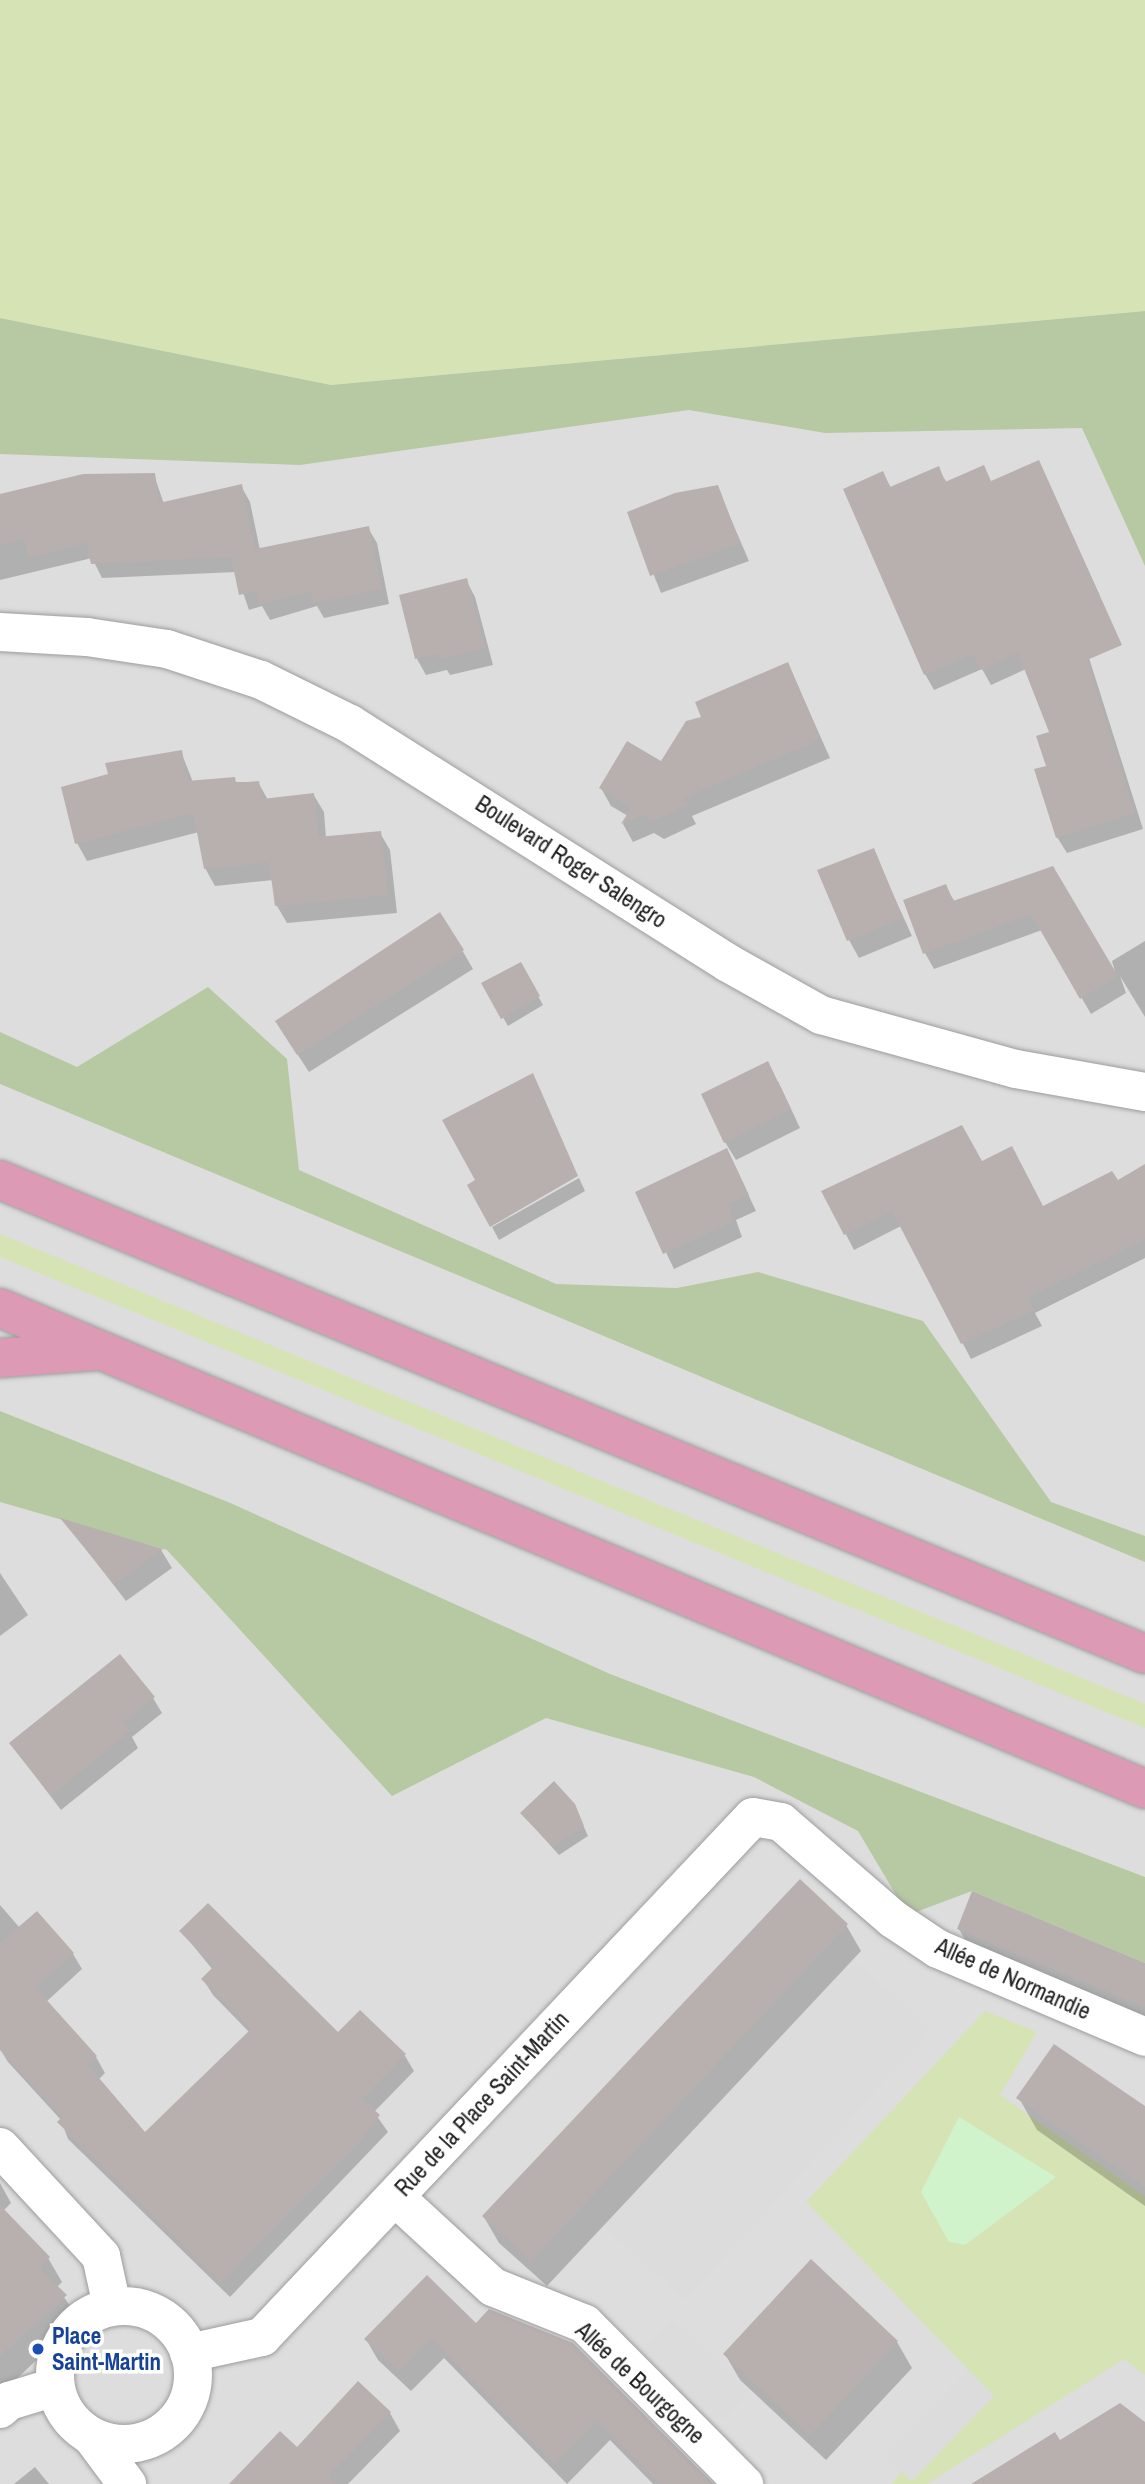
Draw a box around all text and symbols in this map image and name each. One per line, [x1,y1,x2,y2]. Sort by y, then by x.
street label: Boulevard Roger Salengro [470,790,672,934]
street label: Allée de Normandie [931,1932,1095,2026]
street label: Rue de la Place Saint-Martin [389,2006,575,2202]
street label: Allée de Bourgogne [570,2316,710,2450]
place label: Place Saint-Martin [52,2322,161,2376]
marker: Place Saint-Martin [30,2341,46,2357]

